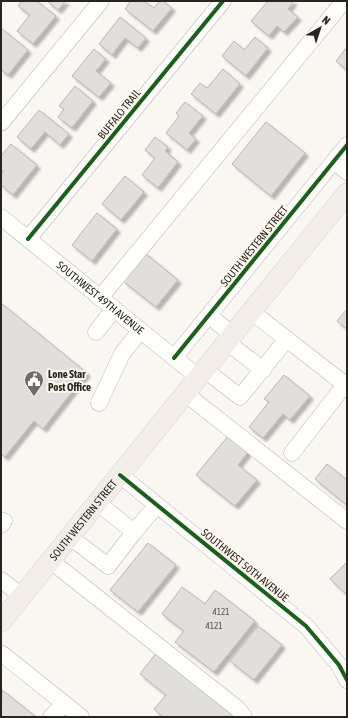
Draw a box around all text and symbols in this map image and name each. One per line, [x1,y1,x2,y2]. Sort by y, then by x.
north arrow [300,8,340,48]
text: N [320,14,333,27]
street label: BUFFALO TRAIL [95,86,143,141]
street label: SOUTH WESTERN STREET [218,203,290,289]
street label: SOUTHWEST 49TH AVENUE [54,259,146,337]
place label: Lone Star Post Office [48,368,91,393]
public building icon: Lone Star Post Office [23,369,45,397]
street label: SOUTH WESTERN STREET [47,477,119,563]
street label: SOUTHWEST 50TH AVENUE [199,526,291,604]
house number: 4121 [213,607,229,617]
house number: 4121 [206,621,222,631]

